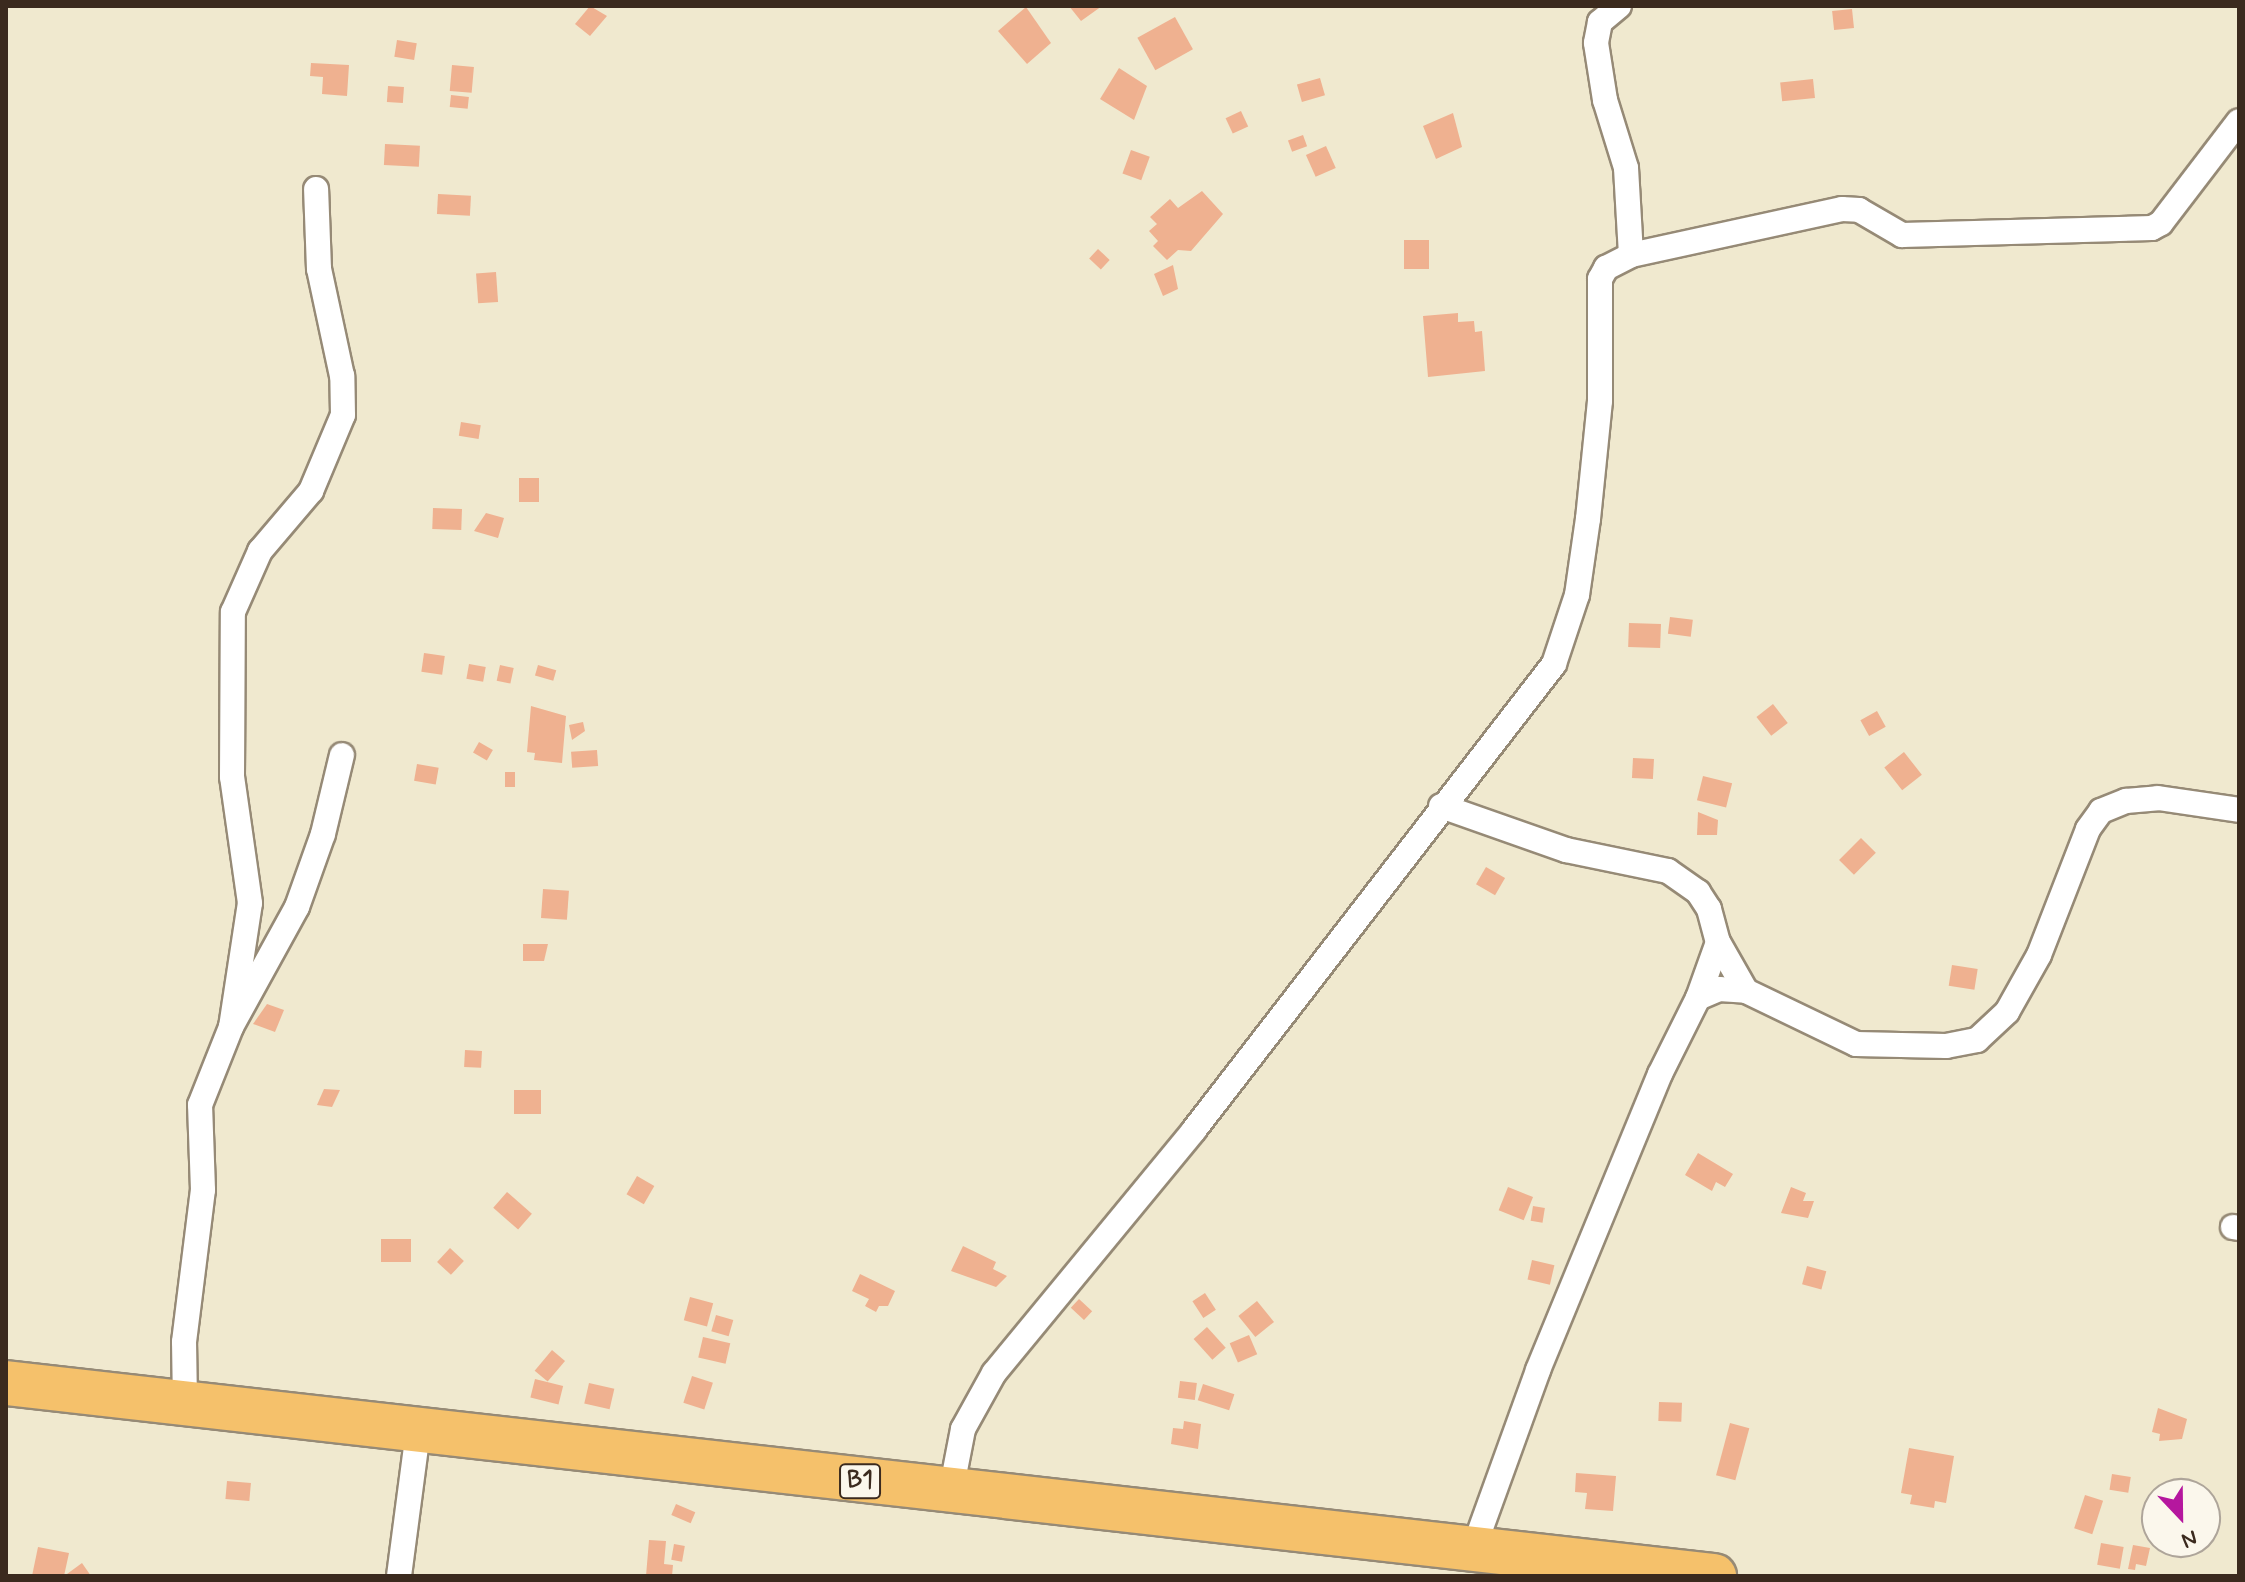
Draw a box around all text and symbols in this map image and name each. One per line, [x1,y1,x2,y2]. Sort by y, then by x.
road number: B1 [838,1461,882,1501]
north arrow [2141,1478,2221,1558]
text: N [2177,1523,2201,1554]

